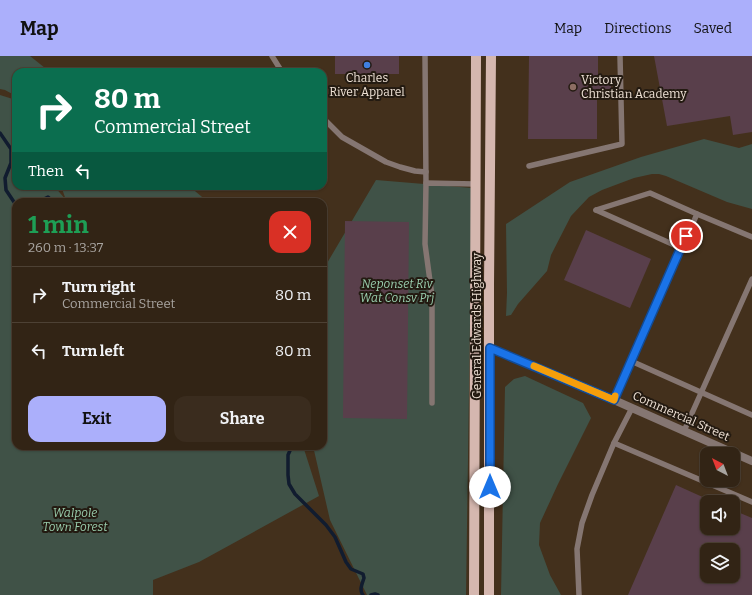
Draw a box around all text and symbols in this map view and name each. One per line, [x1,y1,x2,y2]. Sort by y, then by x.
text: Map [20,17,59,40]
text: Map [554,20,582,37]
text: Directions [604,20,672,37]
text: Saved [694,20,732,37]
marker: Charles River Apparel [362,60,372,70]
place label: Charles River Apparel [329,71,405,99]
place label: Victory Christian Academy [581,73,687,101]
text: 80 m [94,82,160,115]
marker: Victory Christian Academy [568,82,578,92]
icon: right [28,84,80,136]
text: Commercial Street [94,116,251,138]
icon: left [72,160,94,182]
text: Then [28,162,64,180]
text: 1 min [28,211,89,239]
button: close [269,211,311,253]
pin [669,219,703,253]
icon: arrive [675,225,697,247]
text: 260 m · 13:37 [28,240,103,255]
street label: General Edwards Highway [470,252,484,399]
park label: Neponset Riv Wat Consv Prj [360,277,435,305]
text: Turn right [62,278,135,296]
icon: right [28,284,50,306]
text: 80 m [275,286,311,304]
text: Commercial Street [62,296,175,311]
icon: left [28,340,50,362]
text: Turn left [62,342,124,360]
text: 80 m [275,342,311,360]
street label: Commercial Street [630,388,732,444]
button: Exit [28,396,166,442]
button: Share [174,396,311,442]
north arrow [700,447,740,487]
map controls [700,447,740,583]
position arrow [469,466,511,508]
button: sound [700,495,740,535]
park label: Walpole Town Forest [43,506,108,534]
button: layers [700,543,740,583]

